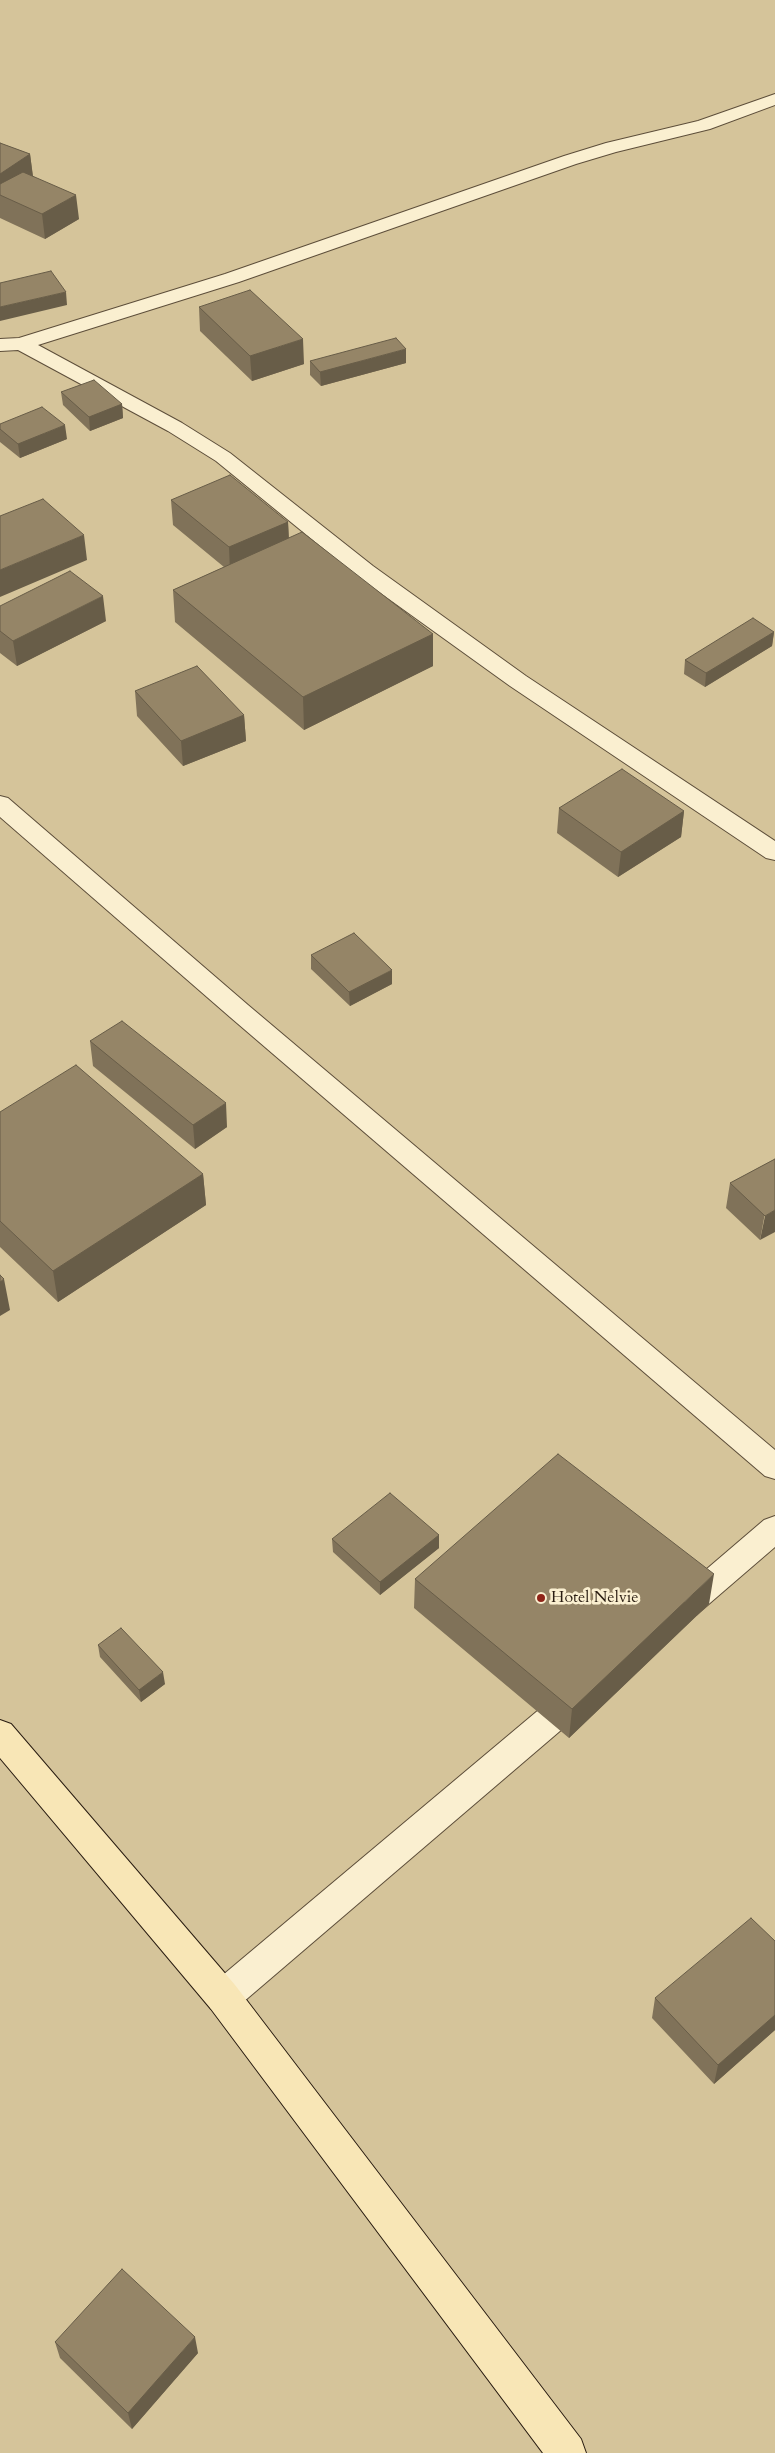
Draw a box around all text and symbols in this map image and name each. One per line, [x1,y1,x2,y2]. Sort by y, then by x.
place label: Hotel Nelvie [551,1588,639,1608]
marker: Hotel Nelvie [535,1592,547,1604]

